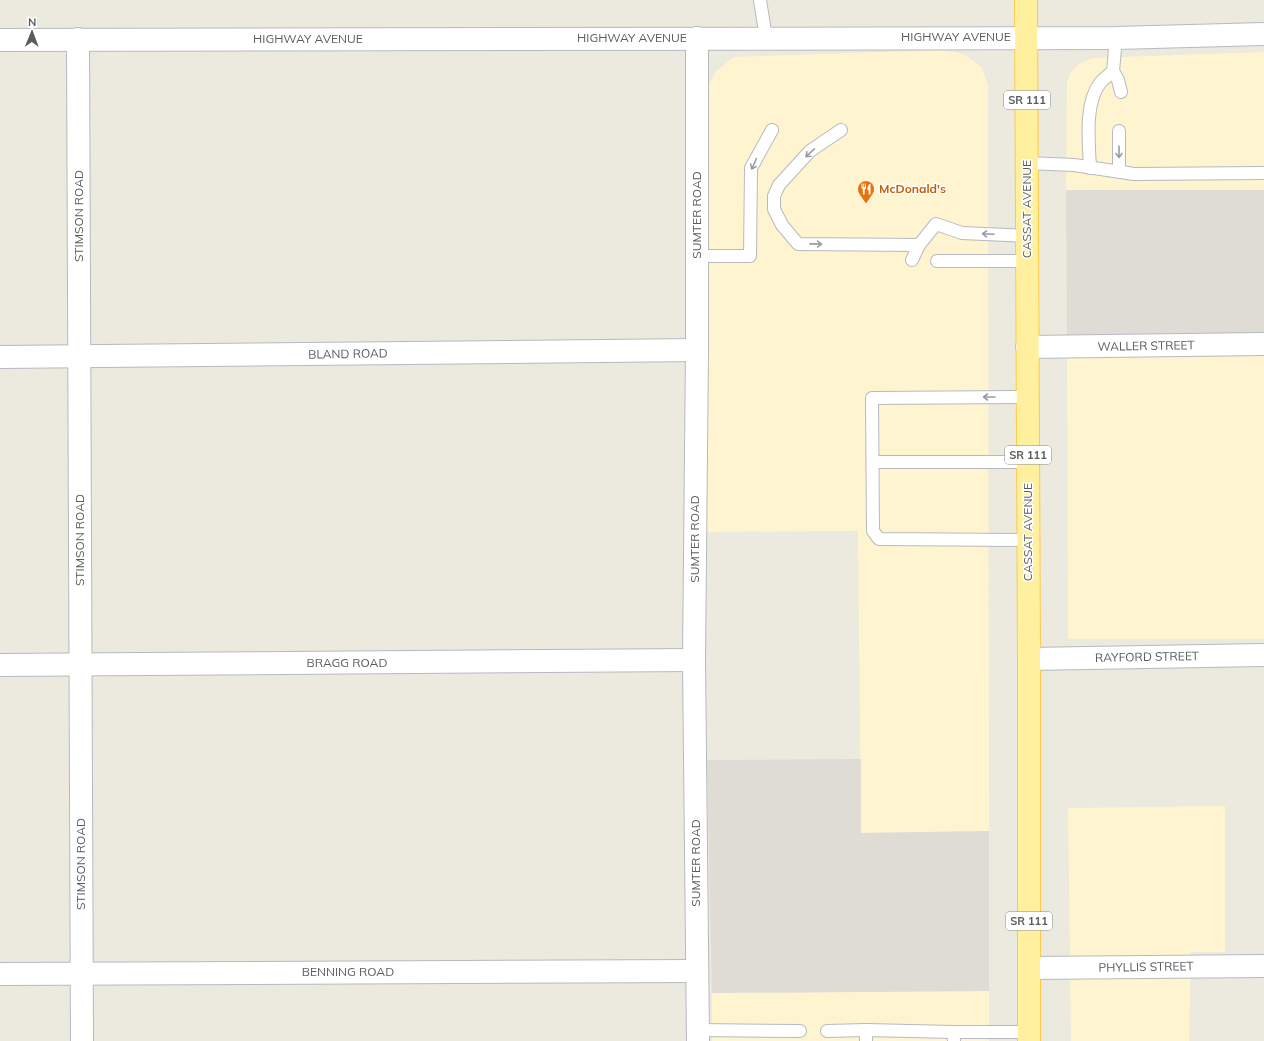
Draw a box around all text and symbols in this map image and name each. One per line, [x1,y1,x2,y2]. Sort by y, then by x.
north arrow [12,12,52,52]
text: N [28,15,36,29]
street label: HIGHWAY AVENUE [901,29,1011,44]
street label: HIGHWAY AVENUE [577,30,687,45]
street label: HIGHWAY AVENUE [253,31,363,46]
road number: SR 111 [1004,91,1050,109]
one-way arrow [1115,145,1123,158]
one-way arrow [805,148,815,158]
one-way arrow [750,158,757,170]
street label: CASSAT AVENUE [1019,160,1034,258]
street label: STIMSON ROAD [71,170,86,262]
street label: SUMTER ROAD [689,171,704,259]
restaurant icon: McDonald's [856,179,876,204]
place label: McDonald's [879,181,946,196]
one-way arrow [982,230,995,238]
one-way arrow [809,240,822,248]
street label: WALLER STREET [1097,337,1195,354]
street label: BLAND ROAD [308,345,388,362]
one-way arrow [983,393,996,401]
road number: SR 111 [1005,446,1051,464]
street label: CASSAT AVENUE [1020,483,1035,581]
street label: STIMSON ROAD [72,494,87,586]
street label: SUMTER ROAD [687,495,702,583]
street label: RAYFORD STREET [1095,648,1200,665]
street label: BRAGG ROAD [307,655,387,670]
street label: STIMSON ROAD [73,818,88,910]
street label: SUMTER ROAD [688,819,703,907]
road number: SR 111 [1006,912,1052,930]
street label: PHYLLIS STREET [1098,958,1195,975]
street label: BENNING ROAD [302,964,394,979]

